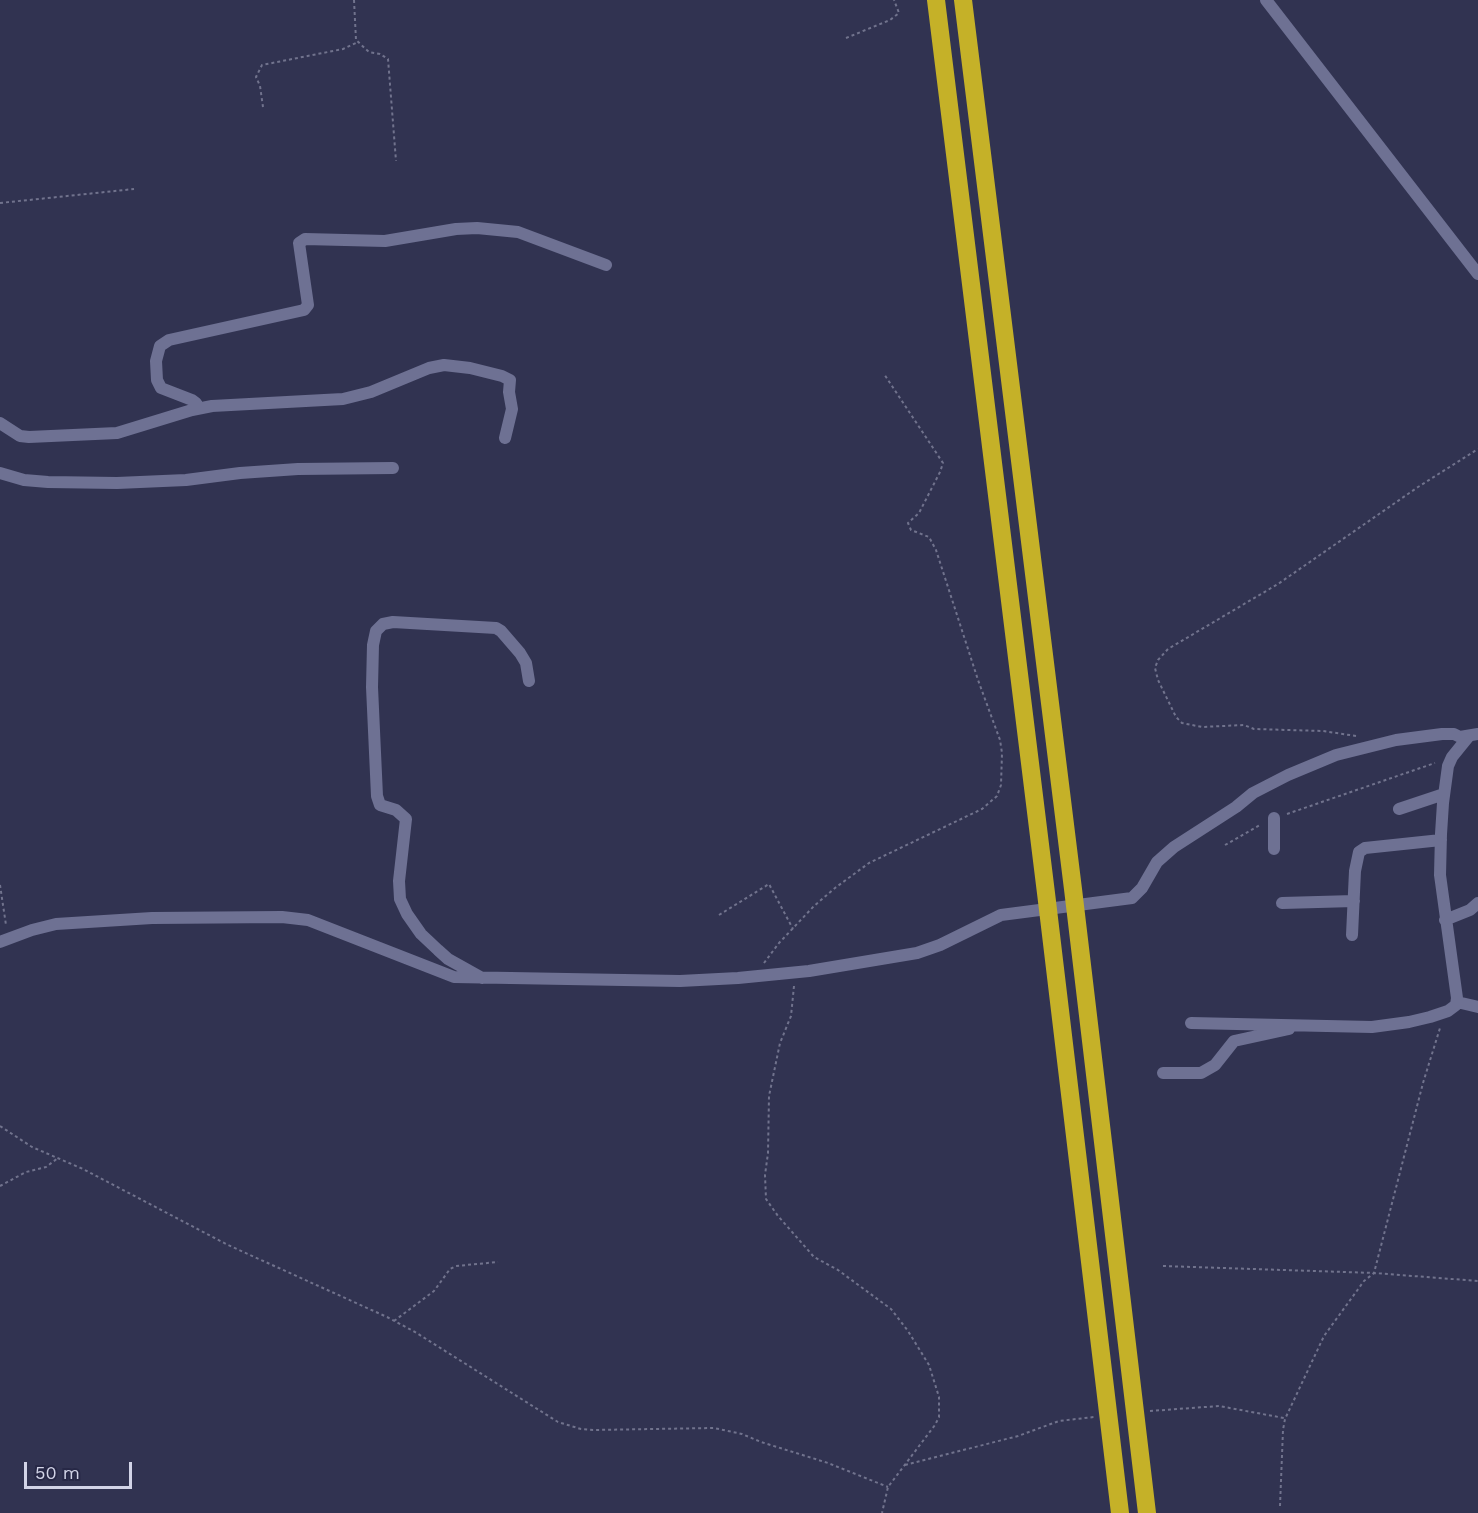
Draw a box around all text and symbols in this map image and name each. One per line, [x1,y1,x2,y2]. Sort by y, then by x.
scale bar [27,1450,135,1488]
text: 50 m [35,1462,80,1483]

